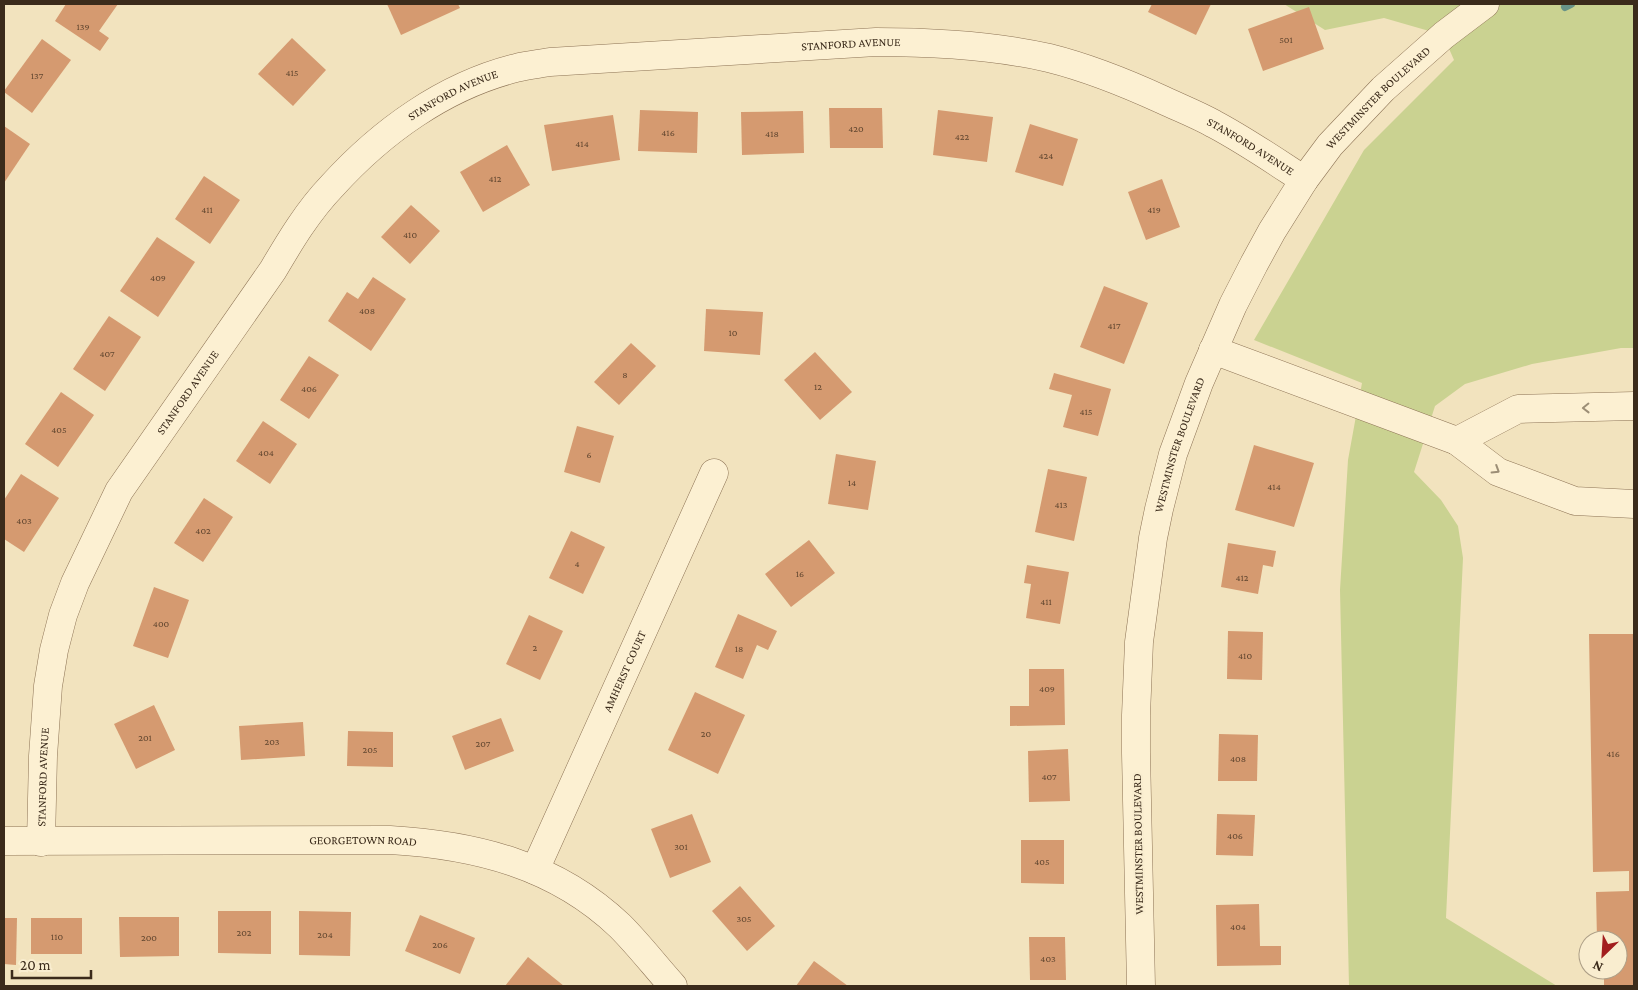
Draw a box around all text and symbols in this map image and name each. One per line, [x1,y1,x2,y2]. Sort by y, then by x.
house number: 139 [76,21,90,32]
house number: 501 [1279,34,1293,45]
street label: STANFORD AVENUE [801,35,901,54]
street label: WESTMINSTER BOULEVARD [1323,43,1433,152]
street label: STANFORD AVENUE [405,66,500,124]
house number: 415 [285,67,299,78]
house number: 137 [31,70,44,81]
street label: STANFORD AVENUE [1205,115,1297,179]
house number: 420 [848,123,864,134]
house number: 416 [661,127,675,138]
house number: 418 [765,128,779,139]
house number: 422 [955,131,969,142]
house number: 414 [575,138,589,149]
house number: 424 [1039,150,1053,161]
house number: 412 [488,173,502,184]
house number: 411 [201,204,213,215]
house number: 419 [1147,204,1161,215]
house number: 410 [403,229,417,240]
house number: 409 [150,272,166,283]
house number: 408 [359,305,375,316]
house number: 417 [1107,320,1121,331]
house number: 10 [729,327,738,338]
street label: STANFORD AVENUE [153,347,222,437]
house number: 407 [99,348,115,359]
house number: 8 [622,369,628,380]
street label: WESTMINSTER BOULEVARD [1151,375,1208,514]
house number: 12 [814,381,822,392]
house number: 406 [301,383,317,394]
one-way arrow [1581,402,1589,413]
house number: 415 [1079,406,1093,417]
house number: 405 [51,424,67,435]
house number: 404 [258,447,274,458]
house number: 6 [586,449,592,460]
one-way arrow [1491,463,1500,473]
house number: 14 [848,477,856,488]
house number: 414 [1267,481,1281,492]
house number: 413 [1054,499,1068,510]
house number: 403 [16,515,32,526]
house number: 402 [195,525,211,536]
house number: 4 [574,558,580,569]
house number: 16 [796,568,804,579]
house number: 412 [1235,572,1249,583]
house number: 411 [1040,596,1052,607]
house number: 400 [153,618,170,629]
street label: AMHERST COURT [600,628,649,714]
house number: 2 [533,642,538,653]
house number: 18 [735,643,743,654]
house number: 410 [1238,650,1252,661]
house number: 409 [1039,683,1055,694]
street label: STANFORD AVENUE [34,726,52,827]
house number: 20 [701,728,712,739]
house number: 201 [138,732,152,743]
house number: 203 [264,736,280,747]
house number: 207 [476,738,491,749]
house number: 205 [362,744,378,755]
house number: 416 [1606,748,1620,759]
house number: 408 [1230,753,1246,764]
house number: 407 [1041,771,1057,782]
street label: WESTMINSTER BOULEVARD [1130,773,1146,915]
house number: 406 [1227,830,1243,841]
street label: GEORGETOWN ROAD [309,833,417,849]
house number: 301 [674,841,688,852]
house number: 405 [1034,856,1050,867]
house number: 305 [736,913,752,924]
house number: 404 [1230,921,1246,932]
house number: 202 [236,927,252,938]
house number: 204 [317,929,333,940]
north arrow [1578,930,1628,980]
house number: 110 [51,931,63,942]
house number: 200 [141,932,157,943]
house number: 206 [432,939,448,950]
scale bar [12,948,91,980]
house number: 403 [1040,953,1056,964]
text: 20 m [20,957,51,973]
text: N [1589,957,1605,976]

